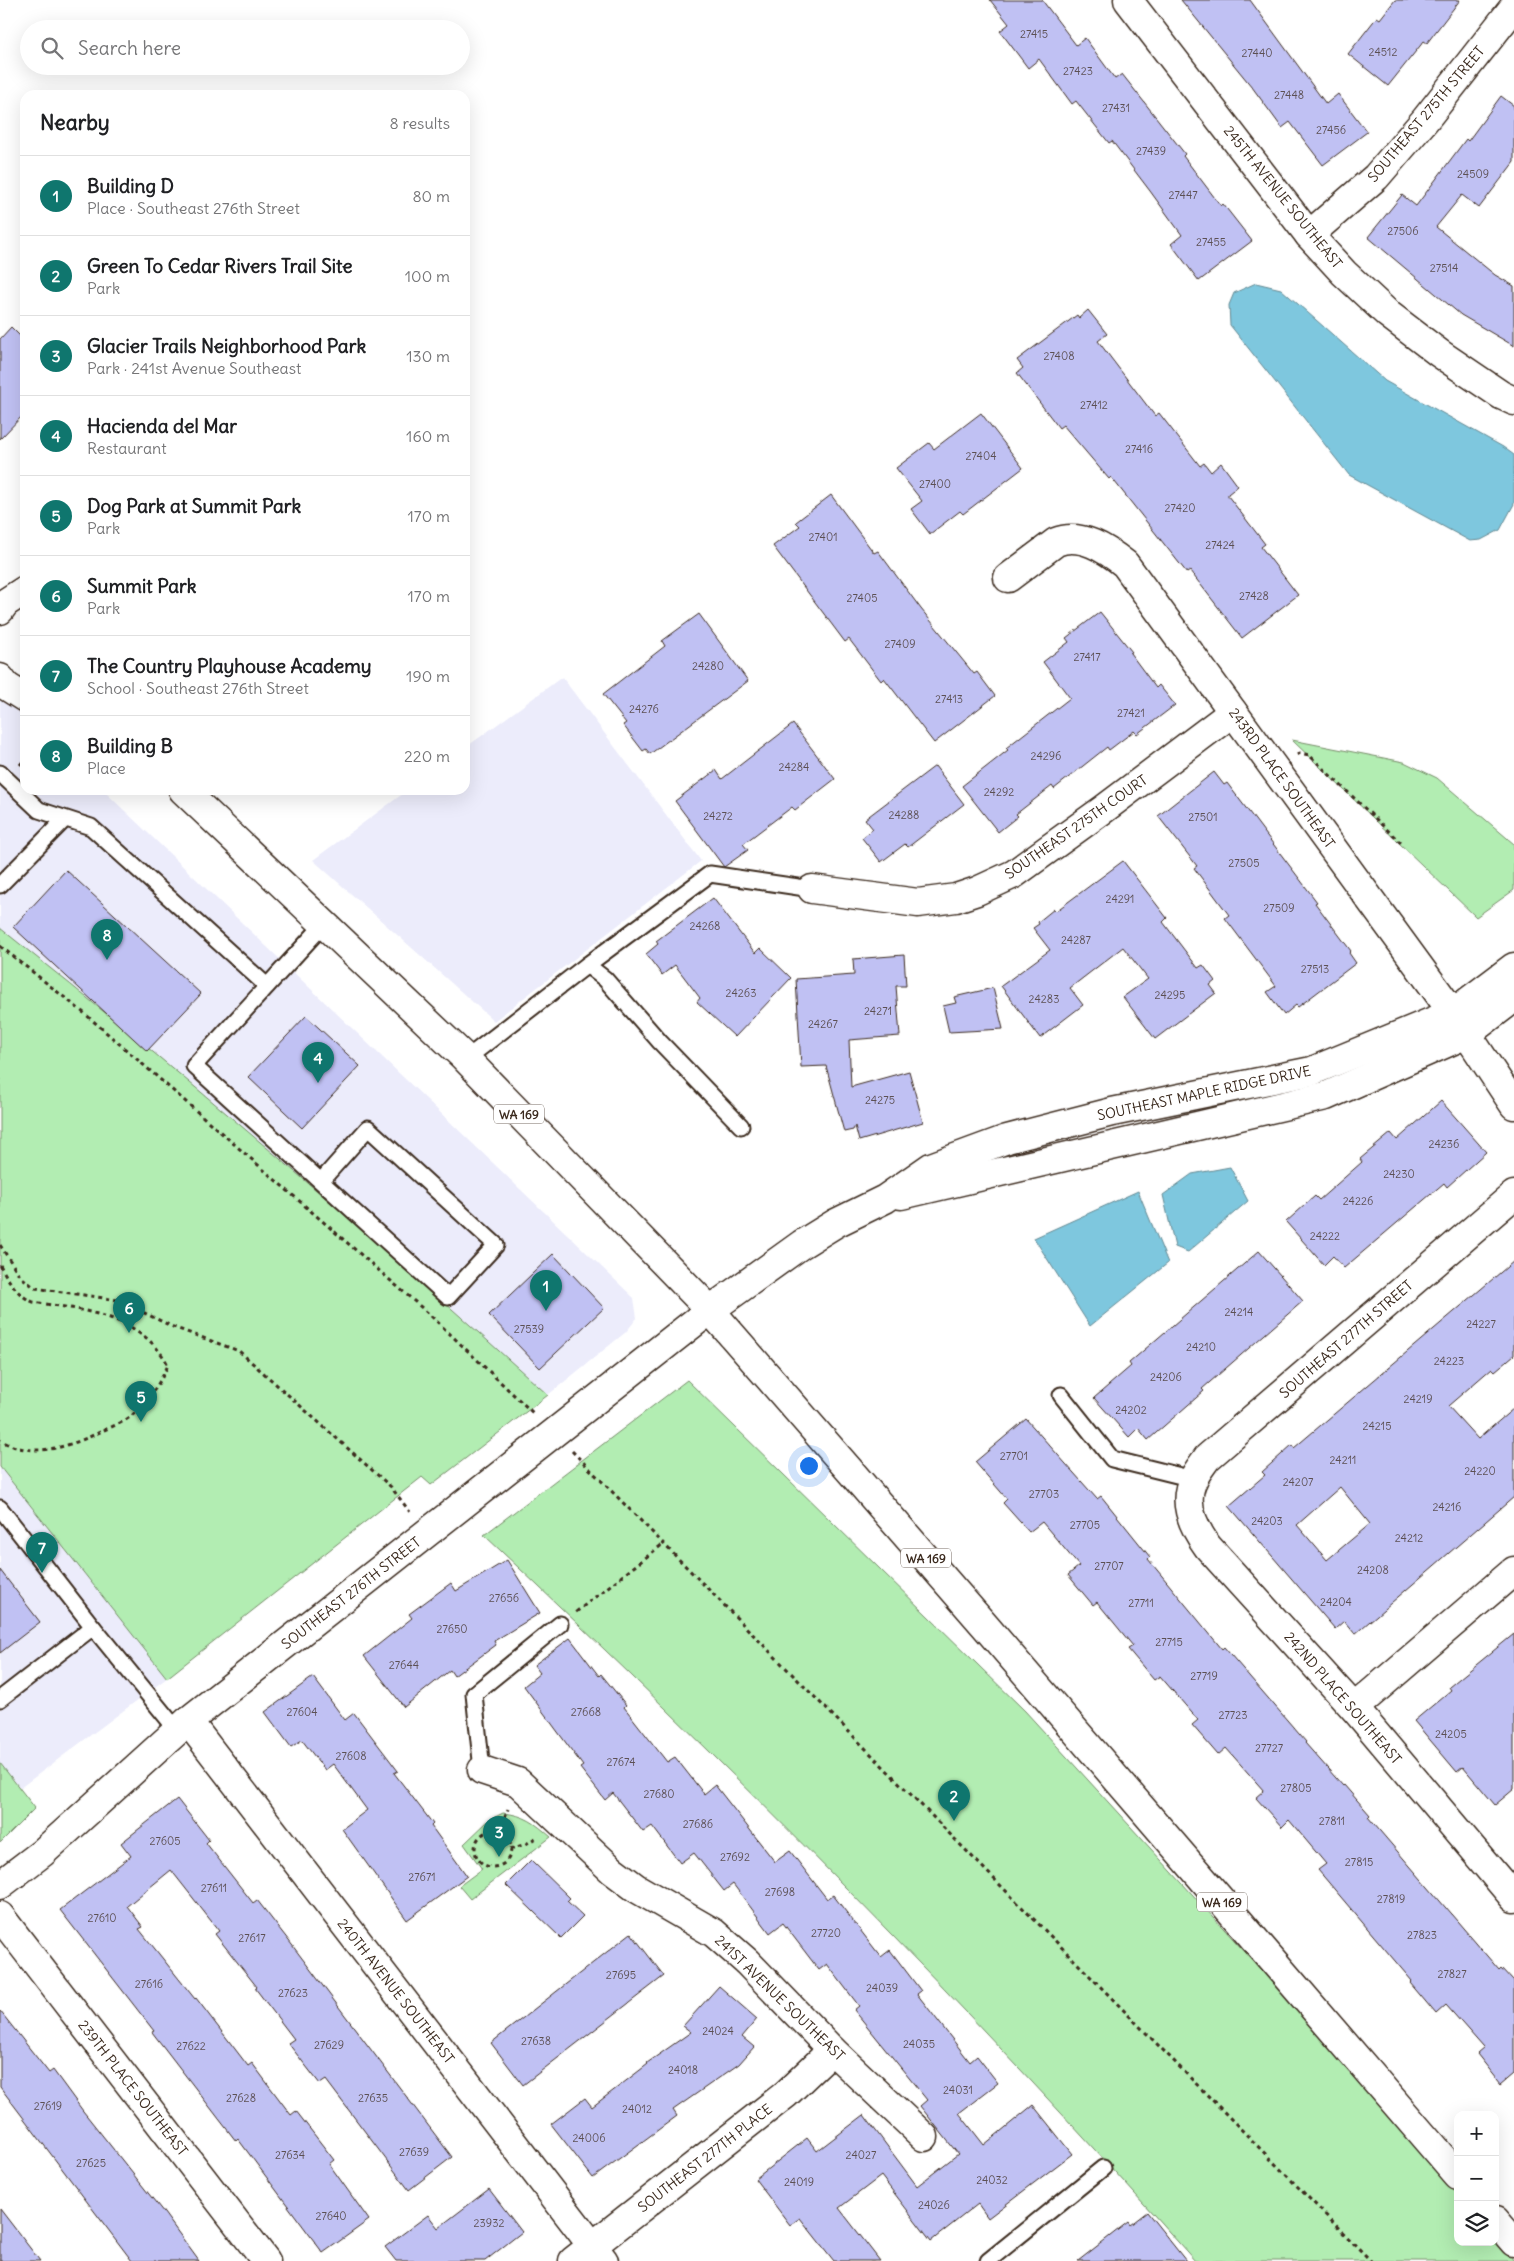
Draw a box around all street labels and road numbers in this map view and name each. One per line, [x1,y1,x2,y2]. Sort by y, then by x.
street label: SOUTHEAST 275TH STREET [1364,42,1488,186]
street label: 245TH AVENUE SOUTHEAST [1220,122,1346,272]
street label: 243RD PLACE SOUTHEAST [1225,704,1339,852]
street label: SOUTHEAST 275TH COURT [1001,771,1151,883]
street label: SOUTHEAST MAPLE RIDGE DRIVE [1096,1062,1312,1124]
road number: WA 169 [494,1104,544,1124]
street label: SOUTHEAST 277TH STREET [1276,1276,1416,1402]
street label: SOUTHEAST 276TH STREET [278,1533,424,1653]
road number: WA 169 [901,1549,951,1568]
street label: 242ND PLACE SOUTHEAST [1281,1628,1405,1768]
road number: WA 169 [1197,1892,1247,1911]
street label: 240TH AVENUE SOUTHEAST [334,1915,458,2067]
street label: 241ST AVENUE SOUTHEAST [711,1931,849,2065]
street label: 239TH PLACE SOUTHEAST [74,2016,192,2160]
street label: SOUTHEAST 277TH PLACE [634,2100,776,2216]

